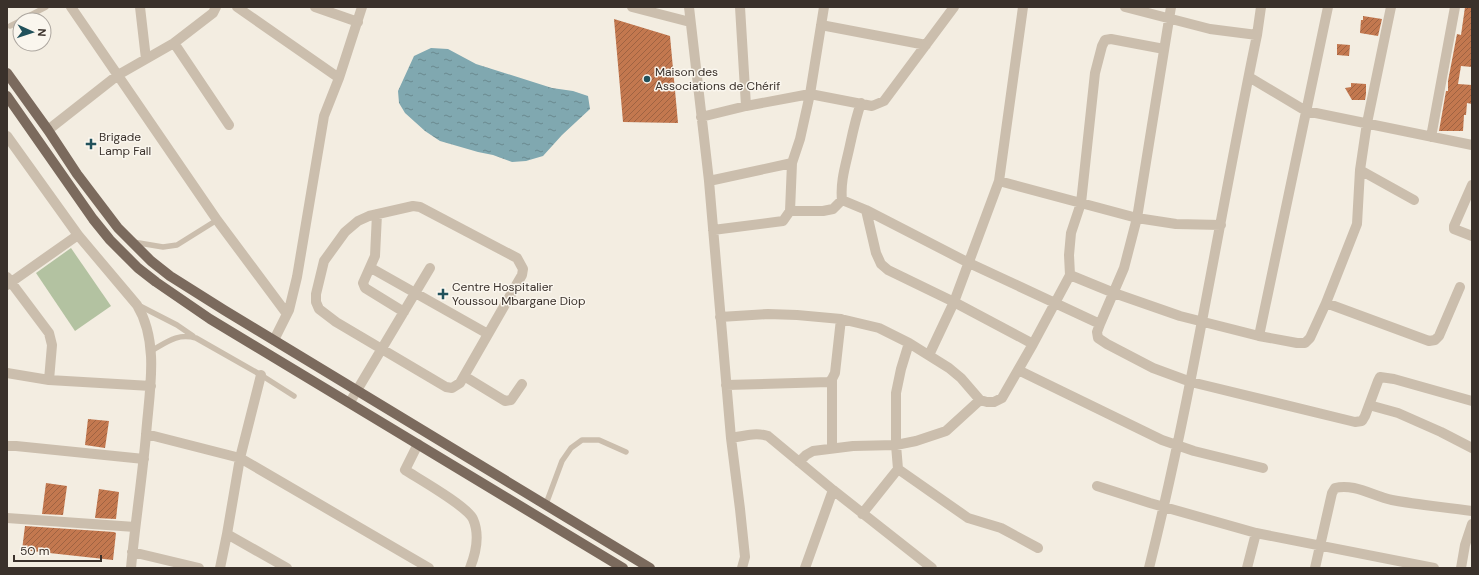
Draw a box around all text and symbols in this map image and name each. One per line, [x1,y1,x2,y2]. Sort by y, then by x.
north arrow [12,12,52,52]
text: N [35,28,49,37]
place label: Maison des Associations de Chérif [655,64,780,94]
marker: Maison des Associations de Chérif [642,74,652,84]
place label: Brigade Lamp Fall [99,129,151,159]
marker: Brigade Lamp Fall [86,139,96,149]
place label: Centre Hospitalier Youssou Mbargane Diop [452,279,585,309]
marker: Centre Hospitalier Youssou Mbargane Diop [437,288,449,300]
scale bar [14,537,101,563]
text: 50 m [20,543,49,559]

